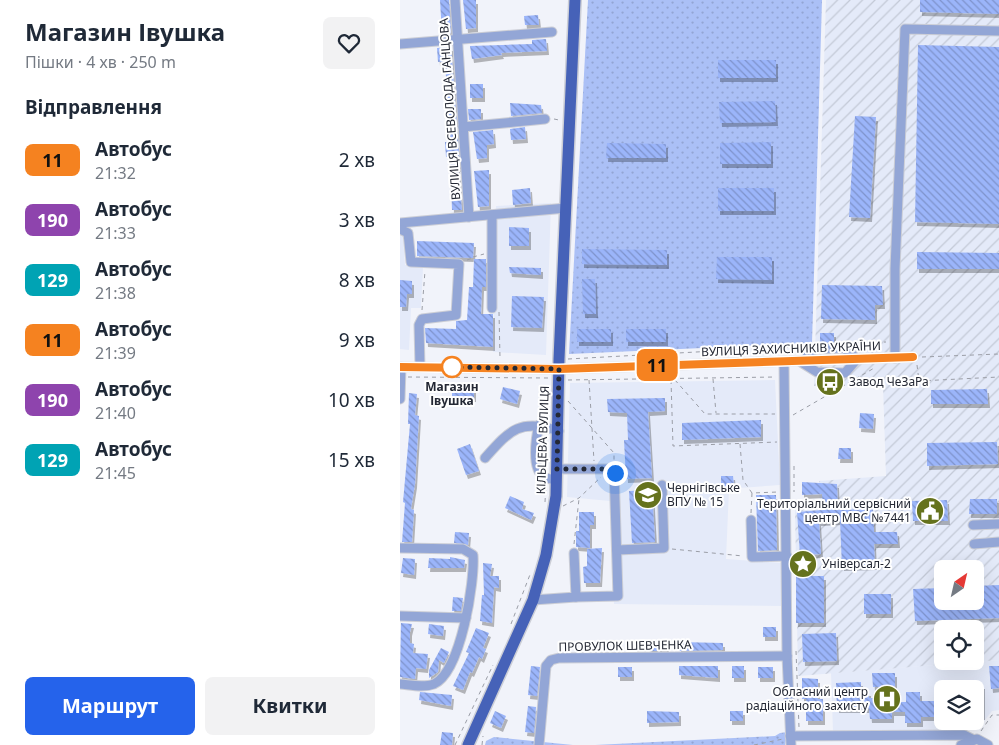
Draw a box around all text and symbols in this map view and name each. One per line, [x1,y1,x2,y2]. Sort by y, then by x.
text: Магазин Івушка [25,15,225,48]
button: heart [323,17,375,69]
street label: ВУЛИЦЯ ВСЕВОЛОДА ГАНЦОВА [435,17,464,201]
text: Пішки · 4 хв · 250 m [25,51,176,73]
text: Відправлення [25,94,162,120]
text: Автобус [95,136,172,162]
text: 2 хв [339,147,375,173]
text: 11 [42,148,63,172]
text: 21:32 [95,162,136,184]
text: Автобус [95,196,172,222]
text: 3 хв [339,207,375,233]
text: 190 [37,208,68,232]
text: 21:33 [95,222,136,244]
text: Автобус [95,256,172,282]
text: 8 хв [339,267,375,293]
text: 129 [37,268,68,292]
text: 21:38 [95,282,136,304]
text: Автобус [95,316,172,342]
text: 9 хв [339,327,375,353]
text: 11 [42,328,63,352]
street label: ВУЛИЦЯ ЗАХИСНИКІВ УКРАЇНИ [701,337,881,360]
text: 21:39 [95,342,136,364]
line badge: 11 [634,349,680,381]
text: 11 [647,353,667,377]
marker: Магазин Івушка [441,356,463,378]
bus stop icon: Завод ЧеЗаРа [815,367,845,397]
place label: Завод ЧеЗаРа [849,373,929,390]
text: Автобус [95,376,172,402]
place label: Магазин Івушка [425,378,479,409]
street label: КІЛЬЦЕВА ВУЛИЦЯ [532,385,553,495]
text: 10 хв [328,387,375,413]
text: 190 [37,388,68,412]
text: 21:40 [95,402,136,424]
text: Автобус [95,436,172,462]
text: 15 хв [328,447,375,473]
text: 129 [37,448,68,472]
your location [603,461,628,486]
text: 21:45 [95,462,136,484]
place label: Чернігівське ВПУ № 15 [667,479,740,510]
school or university icon: Чернігівське ВПУ № 15 [633,480,663,510]
place label: Територіальний сервісний центр МВС №7441 [757,495,911,526]
public building icon: Територіальний сервісний центр МВС №7441 [915,496,945,526]
place icon: Універсал-2 [788,549,818,579]
place label: Універсал-2 [822,555,891,572]
north arrow [934,560,984,610]
map controls [934,560,984,730]
button: locate [934,620,984,670]
street label: ПРОВУЛОК ШЕВЧЕНКА [558,636,692,655]
button: Маршрут [25,677,195,735]
button: Квитки [205,677,375,735]
button: layers [934,680,984,730]
place label: Обласний центр радіаційного захисту [746,683,869,714]
hospital icon: Обласний центр радіаційного захисту [872,684,902,714]

